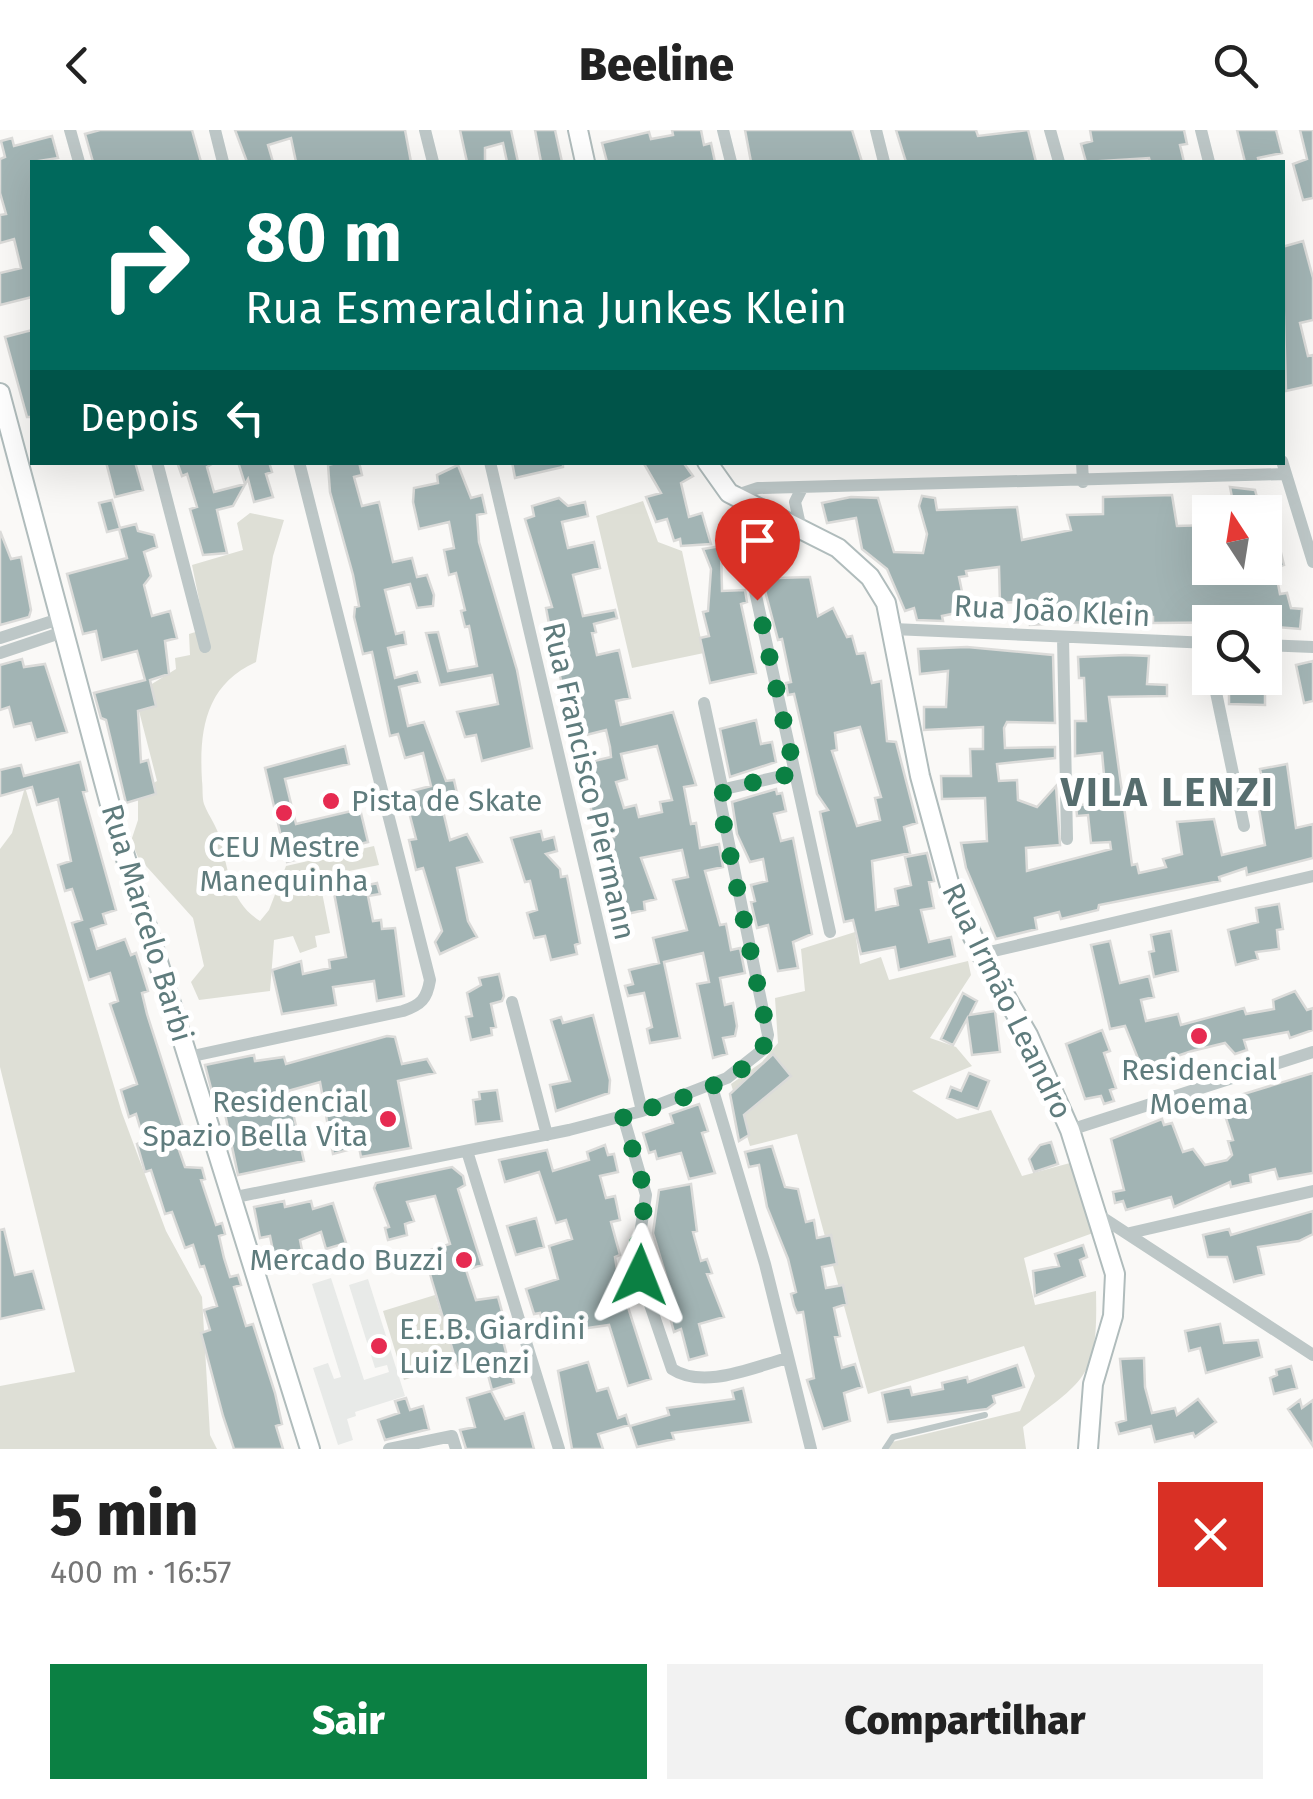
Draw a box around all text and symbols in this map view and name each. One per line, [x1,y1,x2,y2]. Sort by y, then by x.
icon: back [50,38,105,93]
text: Beeline [579,38,734,92]
icon: search [1208,38,1263,93]
text: 80 m [245,196,402,280]
icon: right [80,200,210,330]
text: Rua Esmeraldina Junkes Klein [245,281,847,335]
icon: left [218,390,273,445]
text: Depois [80,395,198,441]
north arrow [1192,495,1282,585]
map controls [1192,495,1282,695]
pin [715,498,800,601]
icon: arrive [730,513,785,568]
street label: Rua João Klein [953,588,1151,634]
button: search [1192,605,1282,695]
street label: Rua Francisco Piermann [535,619,643,943]
district label: VILA LENZI [1060,769,1275,817]
place label: Pista de Skate [351,783,542,819]
marker: Pista de Skate [320,790,342,812]
street label: Rua Marcelo Barbi [94,800,200,1046]
marker: CEU Mestre Manequinha [273,802,295,824]
place label: CEU Mestre Manequinha [200,829,368,899]
street label: Rua Irmão Leandro [934,877,1080,1125]
marker: Residencial Moema [1188,1025,1210,1047]
place label: Residencial Moema [1121,1052,1277,1122]
place label: Residencial Spazio Bella Vita [142,1084,368,1154]
marker: Residencial Spazio Bella Vita [377,1108,399,1130]
position arrow [588,1223,692,1327]
place label: Mercado Buzzi [249,1242,444,1278]
marker: Mercado Buzzi [453,1249,475,1271]
place label: E.E.B. Giardini Luiz Lenzi [399,1311,586,1381]
marker: E.E.B. Giardini Luiz Lenzi [368,1335,390,1357]
text: 5 min [50,1479,198,1551]
button: close [1158,1482,1263,1587]
text: 400 m · 16:57 [50,1553,231,1591]
button: Sair [50,1664,647,1779]
button: Compartilhar [667,1664,1263,1779]

